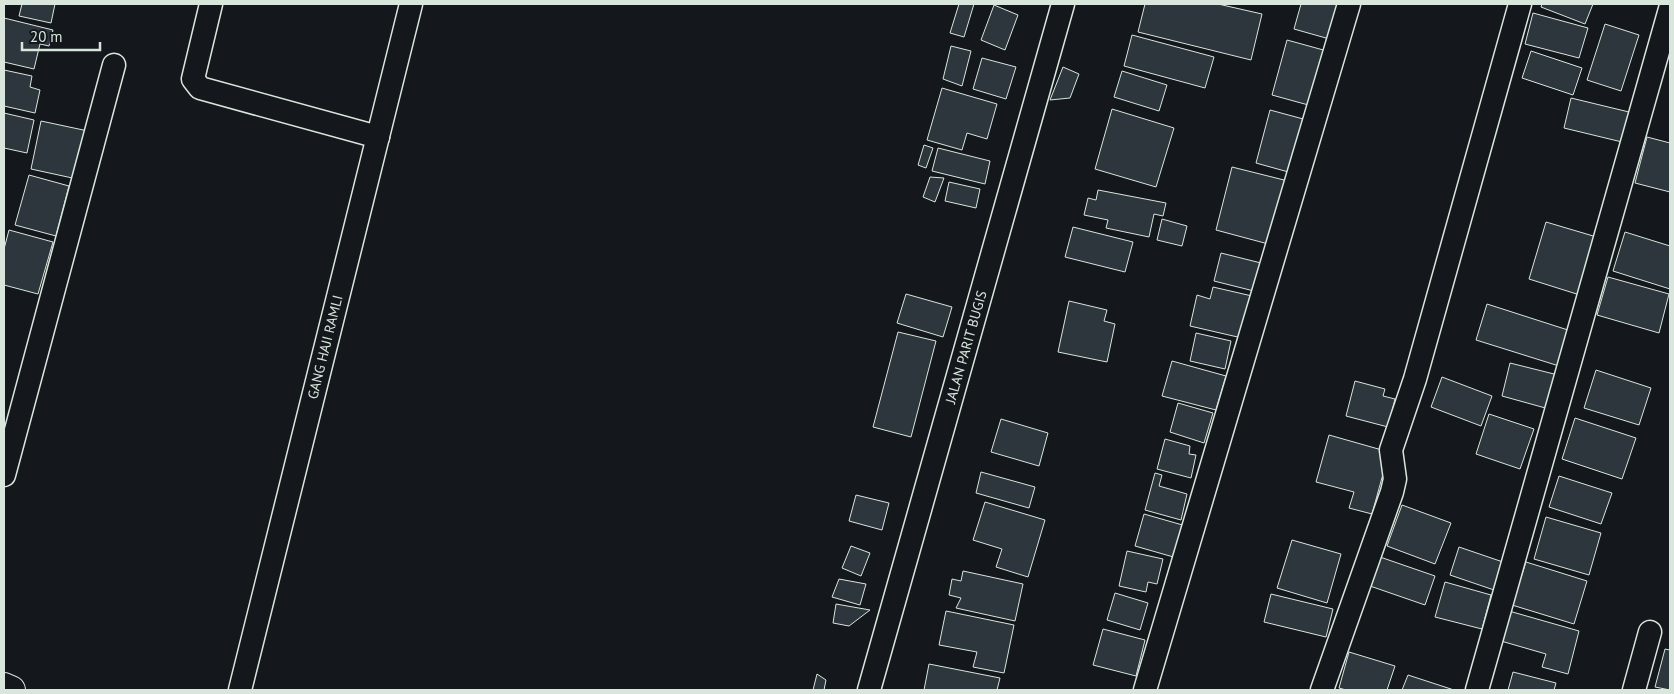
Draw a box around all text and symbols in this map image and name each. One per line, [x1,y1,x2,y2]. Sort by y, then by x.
scale bar [22,20,100,52]
text: 20 m [30,27,63,46]
street label: JALAN PARIT BUGIS [941,288,991,407]
street label: GANG HAJI RAMLI [303,293,347,401]

